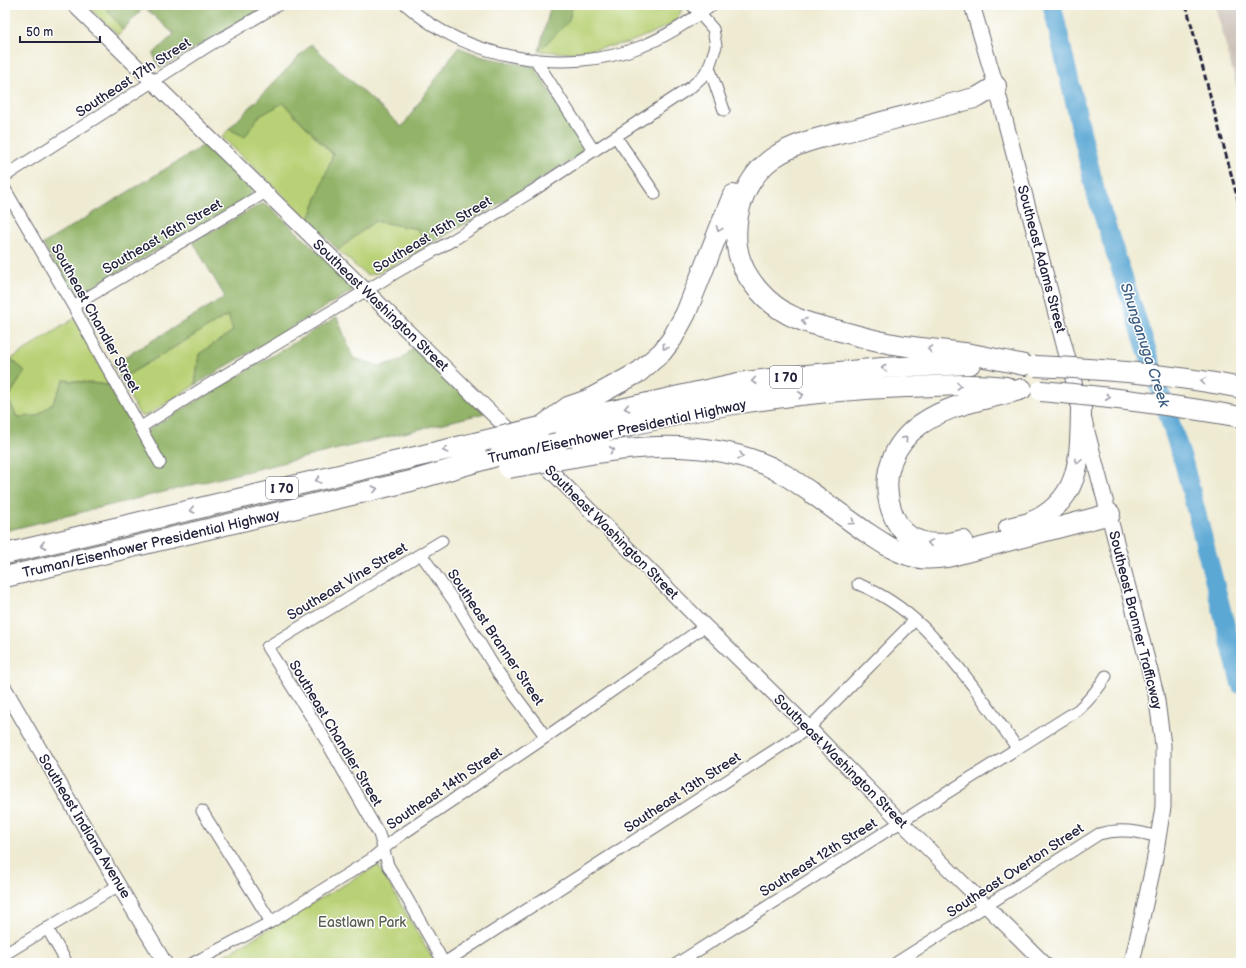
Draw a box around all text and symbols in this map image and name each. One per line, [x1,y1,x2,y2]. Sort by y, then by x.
scale bar [20,18,100,44]
text: 50 m [26,25,53,40]
street label: Southeast 17th Street [73,34,195,121]
street label: Southeast Adams Street [1014,184,1070,335]
street label: Southeast 15th Street [370,192,495,276]
street label: Southeast 16th Street [99,195,226,278]
one-way arrow [715,225,723,232]
street label: Southeast Washington Street [309,236,453,375]
street label: Southeast Chandler Street [48,241,144,396]
water label: Shunganuga Creek [1115,280,1174,411]
one-way arrow [800,317,807,326]
one-way arrow [663,342,670,349]
one-way arrow [927,345,933,354]
one-way arrow [881,363,887,372]
road number: I 70 [770,366,802,388]
one-way arrow [751,376,757,385]
one-way arrow [1199,377,1206,386]
one-way arrow [956,382,962,390]
one-way arrow [798,390,804,399]
one-way arrow [1104,392,1111,401]
street label: Truman/Eisenhower Presidential Highway [486,396,748,467]
one-way arrow [624,403,630,411]
one-way arrow [901,437,908,444]
one-way arrow [442,445,448,453]
one-way arrow [609,446,615,455]
one-way arrow [737,451,744,460]
one-way arrow [1074,458,1083,464]
street label: Southeast Washington Street [541,462,683,603]
one-way arrow [315,475,322,483]
road number: I 70 [266,477,298,499]
one-way arrow [371,486,378,494]
street label: Truman/Eisenhower Presidential Highway [21,505,282,581]
one-way arrow [189,505,195,513]
one-way arrow [848,517,855,525]
street label: Southeast Branner Trafficway [1105,529,1166,712]
street label: Southeast Vine Street [284,539,411,624]
one-way arrow [926,539,933,548]
one-way arrow [40,540,46,548]
street label: Southeast Branner Street [444,566,548,709]
street label: Southeast Chandler Street [285,657,386,810]
street label: Southeast Washington Street [770,691,912,832]
street label: Southeast 14th Street [383,743,506,833]
street label: Southeast 13th Street [621,748,744,836]
street label: Southeast Indiana Avenue [35,751,134,902]
street label: Southeast 12th Street [757,814,881,900]
street label: Southeast Overton Street [944,819,1087,921]
park label: Eastlawn Park [318,914,406,931]

